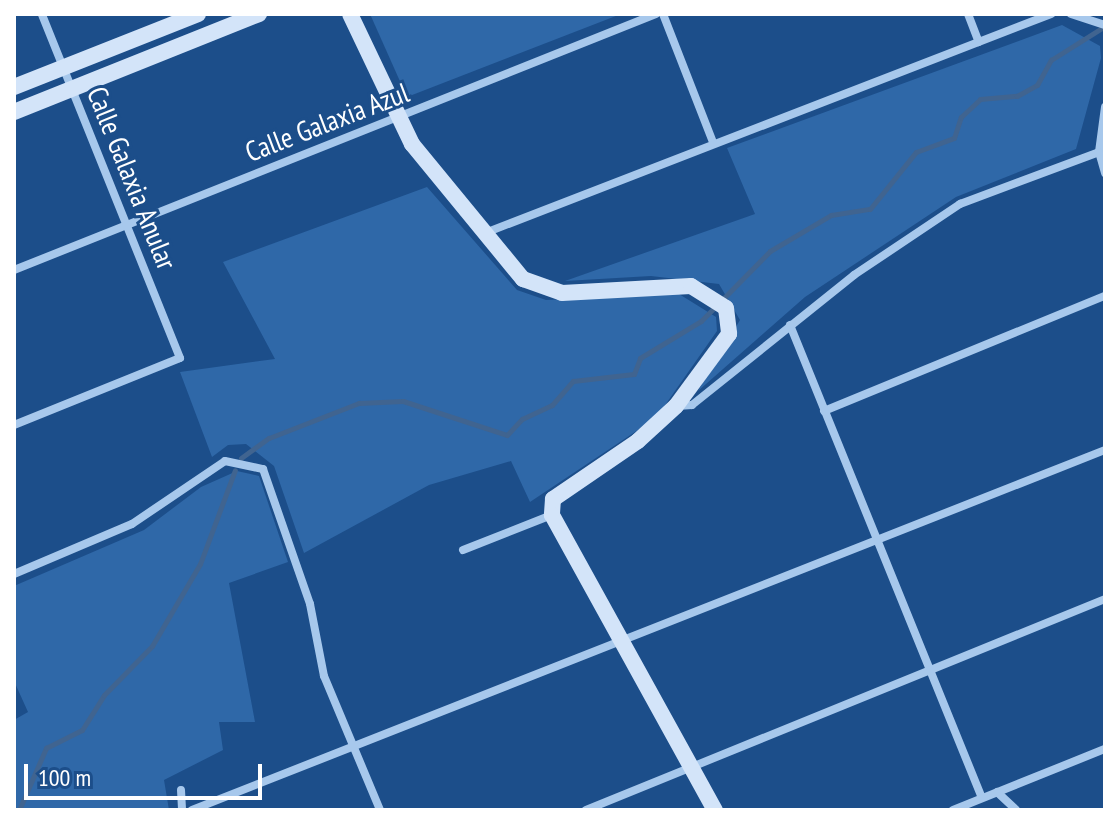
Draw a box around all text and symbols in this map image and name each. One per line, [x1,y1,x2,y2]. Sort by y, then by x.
street label: Calle Galaxia Azul [240,75,414,169]
street label: Calle Galaxia Anular [80,81,184,275]
scale bar [28,748,266,798]
text: 100 m [38,762,91,793]

